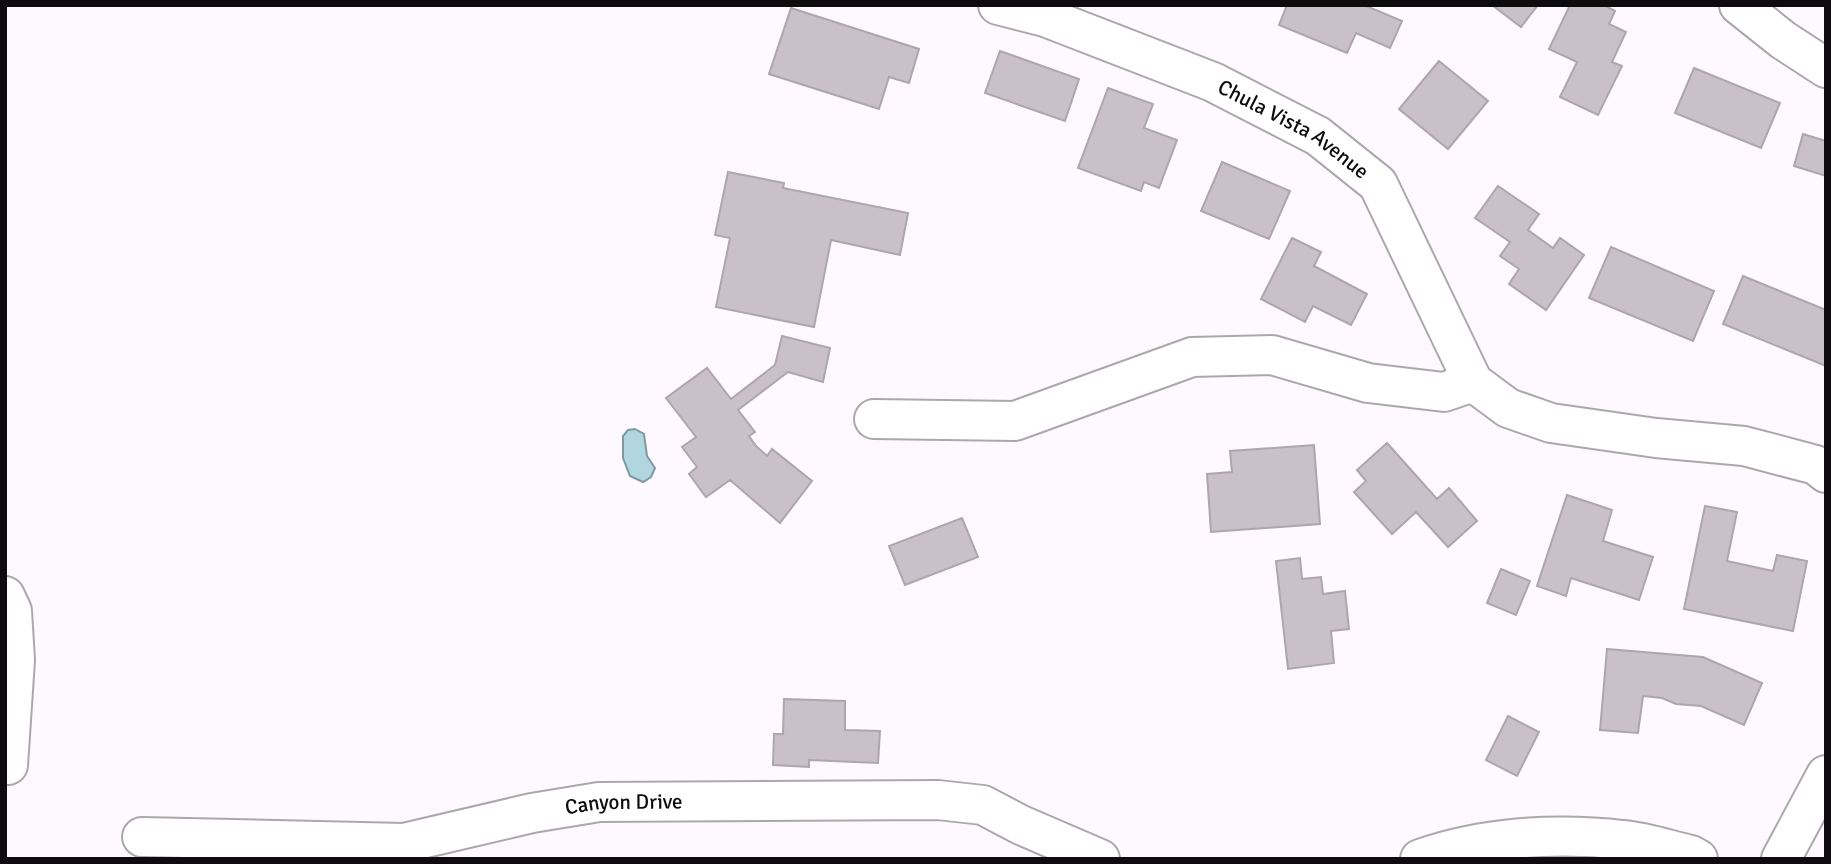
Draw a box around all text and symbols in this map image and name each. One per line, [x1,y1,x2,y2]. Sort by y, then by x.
street label: Chula Vista Avenue [1213,74,1374,185]
street label: Canyon Drive [563,789,683,820]

